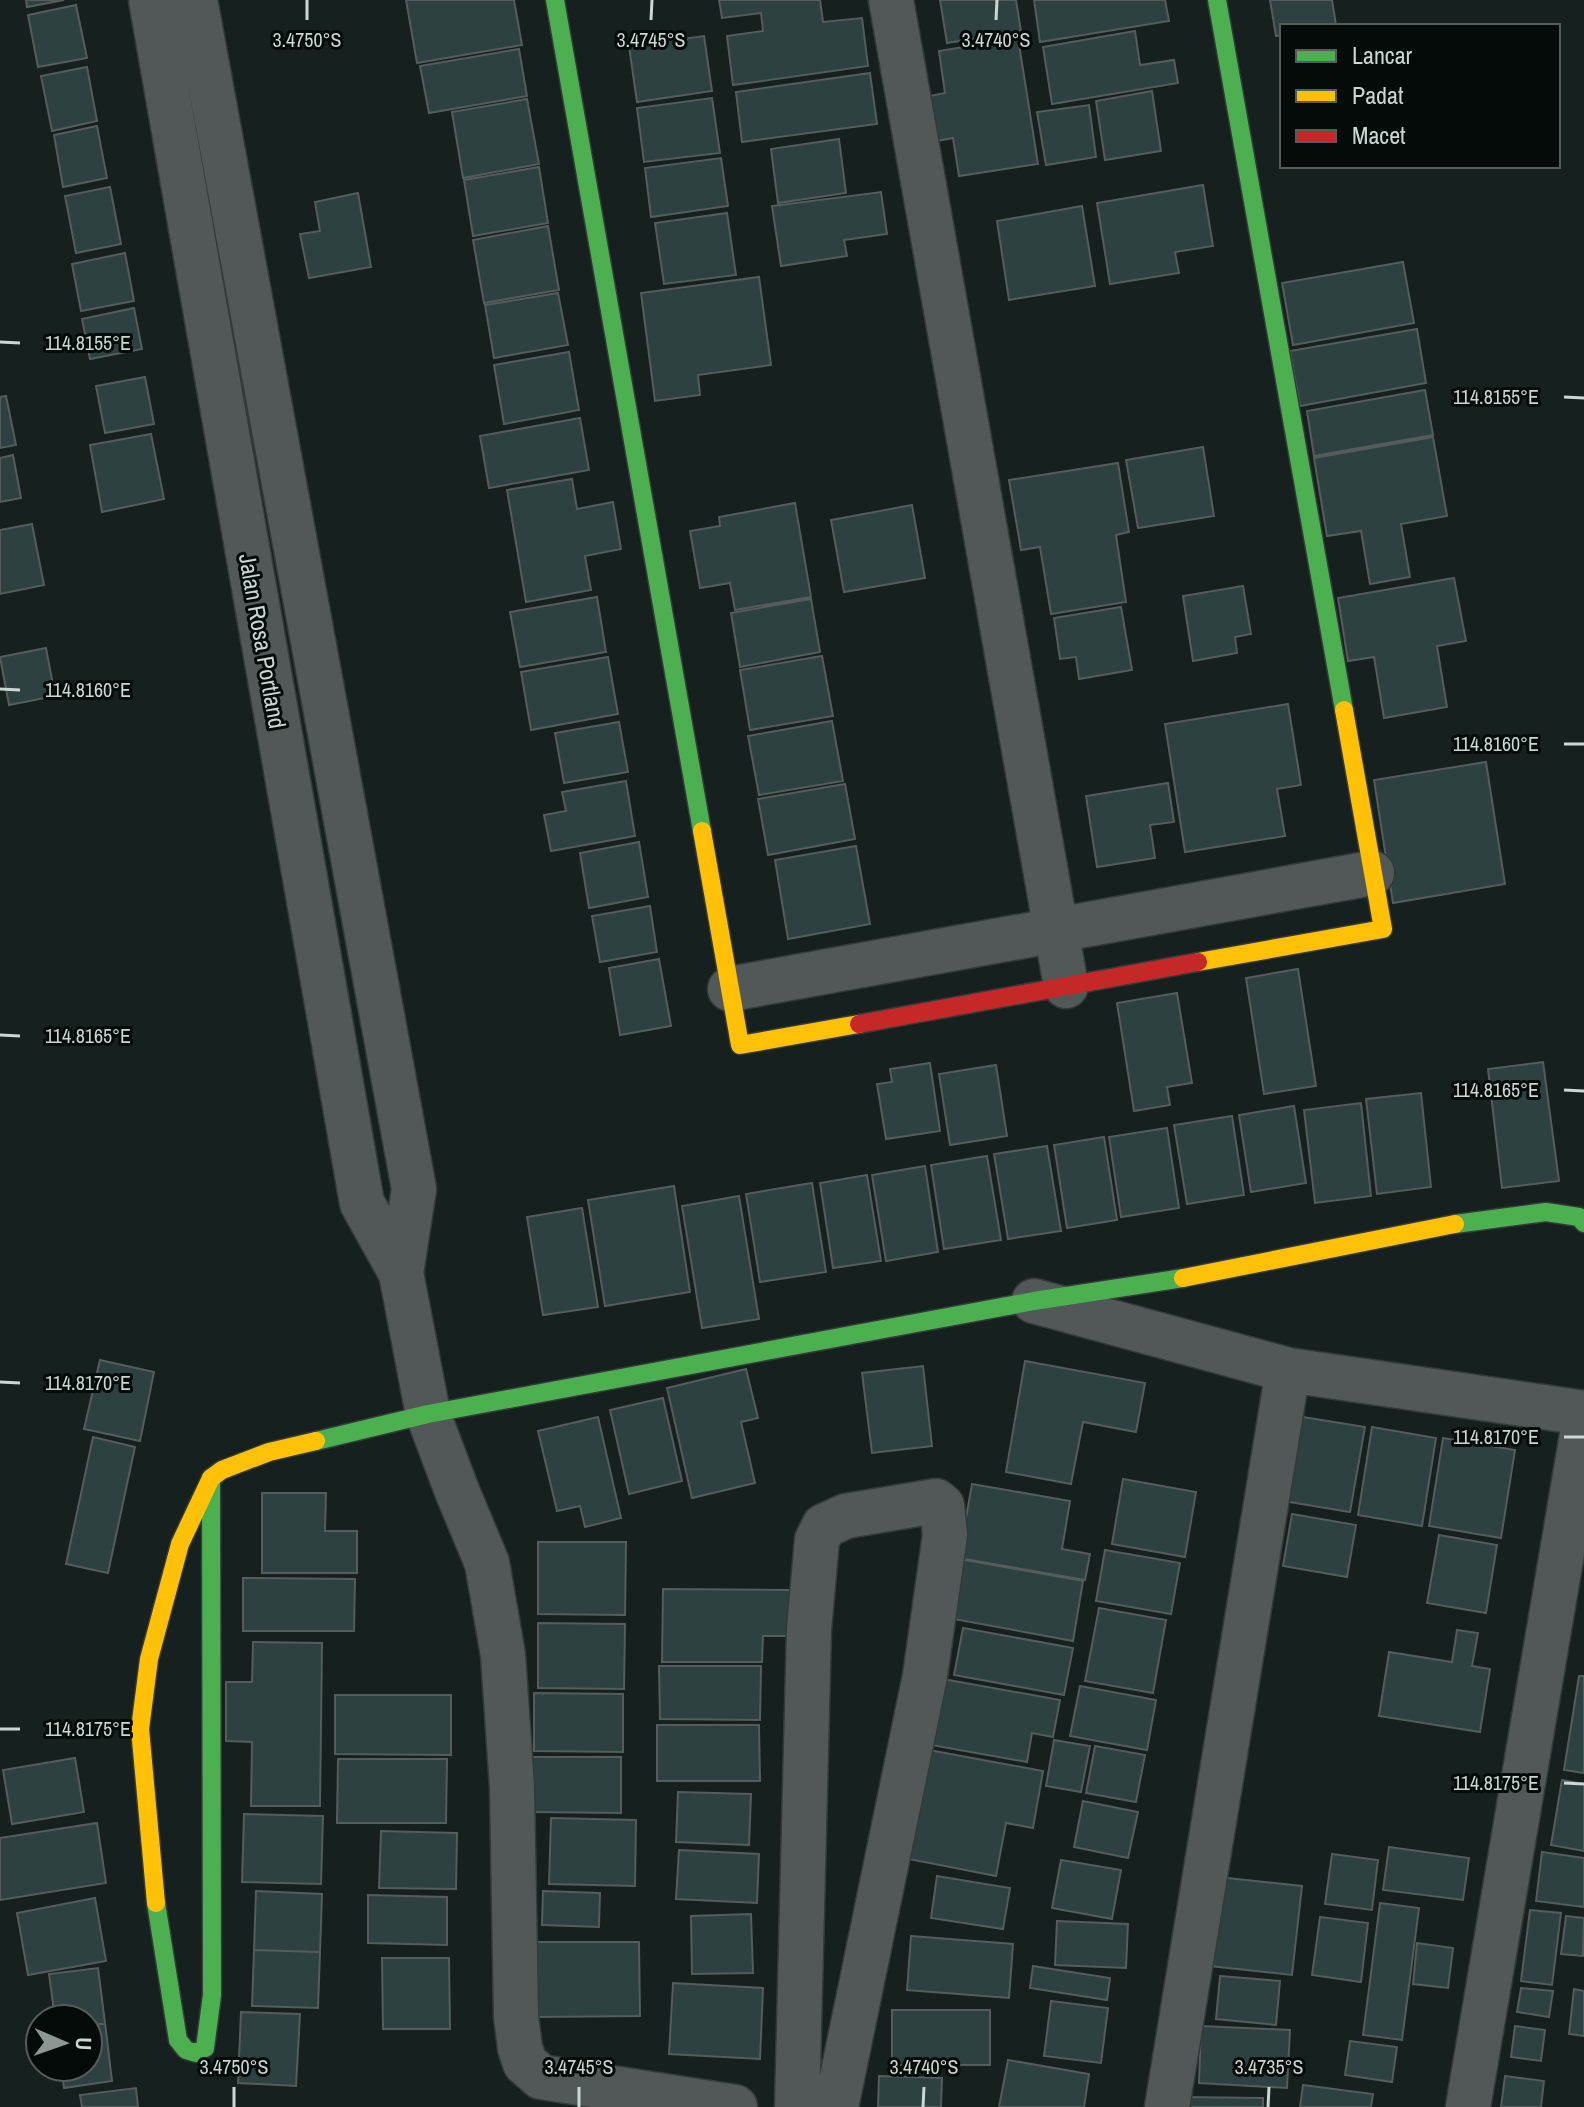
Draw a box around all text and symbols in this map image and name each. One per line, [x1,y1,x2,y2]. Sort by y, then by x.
legend [1280,24,1560,168]
text: 3.4750°S [272,26,342,53]
text: 3.4745°S [616,26,686,53]
text: 3.4740°S [961,26,1031,53]
text: Lancar [1352,39,1413,71]
text: Padat [1352,79,1404,111]
text: Macet [1352,119,1406,151]
text: 114.8155°E [45,329,131,356]
text: 114.8155°E [1453,383,1539,410]
street label: Jalan Rosa Portland [232,551,294,731]
text: 114.8160°E [45,676,131,703]
text: 114.8160°E [1453,730,1539,757]
text: 114.8165°E [45,1022,131,1049]
text: 114.8165°E [1453,1076,1539,1103]
text: 114.8170°E [45,1369,131,1396]
text: 114.8170°E [1453,1423,1539,1450]
text: 114.8175°E [45,1715,131,1742]
text: 114.8175°E [1453,1769,1539,1796]
north arrow [24,2003,104,2083]
text: U [69,2037,99,2051]
text: 3.4750°S [199,2053,269,2080]
text: 3.4745°S [544,2053,614,2080]
text: 3.4740°S [889,2053,959,2080]
text: 3.4735°S [1234,2053,1304,2080]

